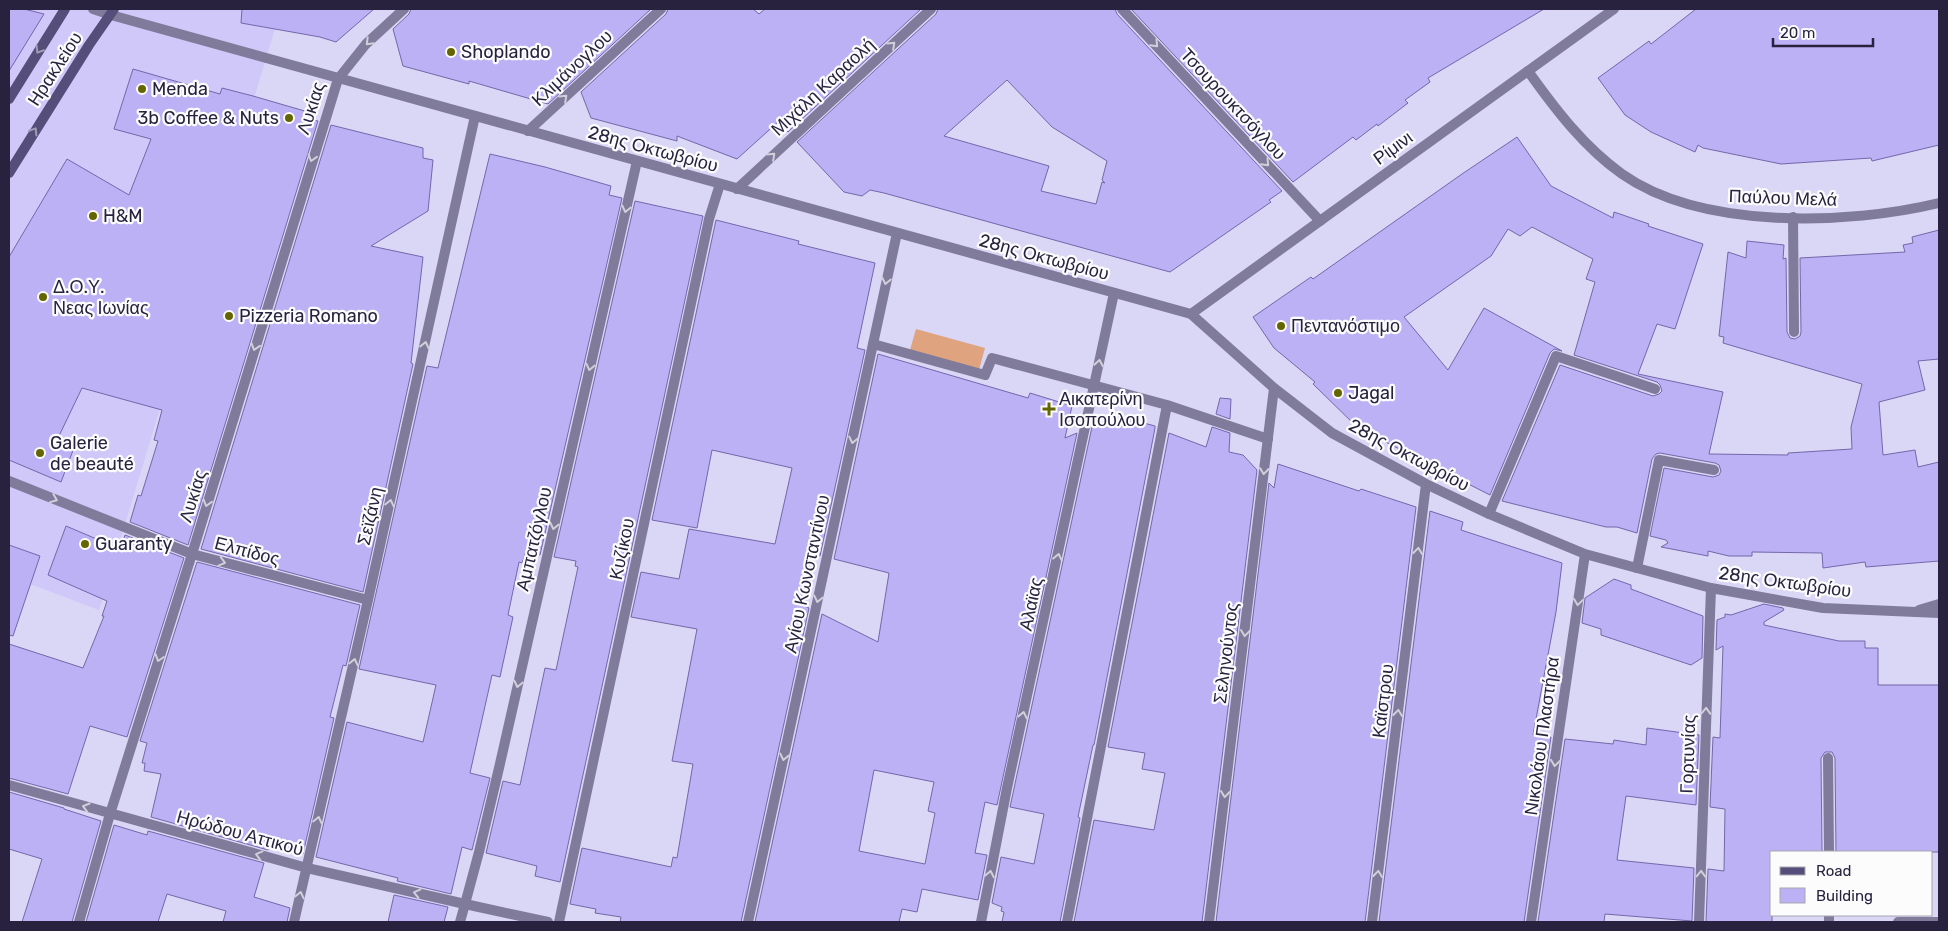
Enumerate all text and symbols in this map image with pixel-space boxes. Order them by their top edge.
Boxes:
scale bar [1773,15,1873,47]
text: 20 m [1780,24,1815,42]
street label: Κλιμάνογλου [527,25,617,111]
street label: Ηρακλείου [23,28,87,110]
street label: Μιχάλη Καραολή [767,33,879,141]
one-way arrow [366,36,375,45]
one-way arrow [1149,39,1158,48]
place label: Shoplando [461,41,550,63]
one-way arrow [886,42,895,51]
street label: Τσουρουκτσόγλου [1176,44,1290,164]
one-way arrow [36,45,46,54]
marker: Shoplando [445,46,457,58]
place label: Menda [152,78,208,100]
street label: Λυκίας [292,79,330,137]
marker: Menda [136,83,148,95]
one-way arrow [559,95,568,104]
place label: 3b Coffee & Nuts [138,107,279,129]
marker: 3b Coffee & Nuts [283,112,295,124]
street label: 28ης Οκτωβρίου [586,121,720,177]
street label: Ρίμινι [1369,126,1417,170]
one-way arrow [28,128,38,137]
one-way arrow [767,153,776,162]
one-way arrow [307,154,317,162]
one-way arrow [1260,157,1269,166]
street label: Παύλου Μελά [1728,185,1838,211]
one-way arrow [621,204,632,213]
place label: H&M [103,205,143,227]
marker: H&M [87,210,99,222]
street label: 28ης Οκτωβρίου [977,229,1111,285]
place label: Δ.Ο.Υ. Νεας Ιωνίας [53,276,149,319]
one-way arrow [882,276,892,285]
marker: Δ.Ο.Υ. Νεας Ιωνίας [37,291,49,303]
place label: Pizzeria Romano [239,305,378,327]
marker: Pizzeria Romano [223,310,235,322]
place label: Πεντανόστιμο [1291,315,1400,337]
marker: Πεντανόστιμο [1275,320,1287,332]
one-way arrow [419,340,430,349]
one-way arrow [250,343,260,351]
one-way arrow [1094,359,1104,368]
one-way arrow [585,363,596,372]
place label: Jagal [1348,382,1394,404]
marker: Jagal [1332,387,1344,399]
place label: Αικατερίνη Ισοπούλου [1059,388,1145,431]
marker: Αικατερίνη Ισοπούλου [1043,403,1055,415]
street label: 28ης Οκτωβρίου [1345,414,1473,496]
place label: Galerie de beauté [50,432,134,475]
one-way arrow [848,435,859,444]
marker: Galerie de beauté [34,447,46,459]
street label: Λυκίας [175,467,211,525]
one-way arrow [1259,468,1270,476]
street label: Σεϊζάνη [353,485,387,547]
street label: Αμπατζόγλου [511,485,557,593]
one-way arrow [49,493,58,503]
street label: Αγίου Κωνσταντίνου [779,493,835,655]
one-way arrow [203,498,213,507]
one-way arrow [384,499,395,508]
street label: Κυζίκου [605,516,639,582]
one-way arrow [549,521,560,530]
street label: Ελπίδος [212,532,282,570]
place label: Guaranty [95,533,172,555]
marker: Guaranty [79,538,91,550]
one-way arrow [1412,547,1423,555]
one-way arrow [1052,552,1063,561]
one-way arrow [218,556,227,567]
street label: 28ης Οκτωβρίου [1717,562,1853,602]
street label: Αλαϊας [1015,575,1047,633]
one-way arrow [813,594,824,603]
one-way arrow [1573,598,1584,606]
street label: Σεληνούντος [1209,601,1243,705]
one-way arrow [1240,628,1250,637]
one-way arrow [155,653,165,662]
street label: Νικολάου Πλαστήρα [1520,655,1564,817]
one-way arrow [348,657,359,666]
street label: Καϊστρου [1368,663,1398,739]
one-way arrow [513,680,524,689]
one-way arrow [1701,707,1712,715]
one-way arrow [1392,708,1403,716]
one-way arrow [1017,711,1028,720]
street label: Γορτυνίας [1676,714,1700,794]
one-way arrow [779,753,790,762]
one-way arrow [1550,758,1560,767]
one-way arrow [1220,790,1231,798]
one-way arrow [81,802,90,813]
street label: Ηρώδου Αττικού [174,805,306,861]
one-way arrow [312,816,323,825]
one-way arrow [256,850,264,860]
legend [1770,851,1933,916]
text: Road [1816,862,1852,880]
one-way arrow [1695,869,1706,877]
one-way arrow [984,870,995,879]
one-way arrow [1372,870,1383,878]
text: Building [1816,887,1873,905]
one-way arrow [413,888,422,899]
one-way arrow [294,890,305,899]

